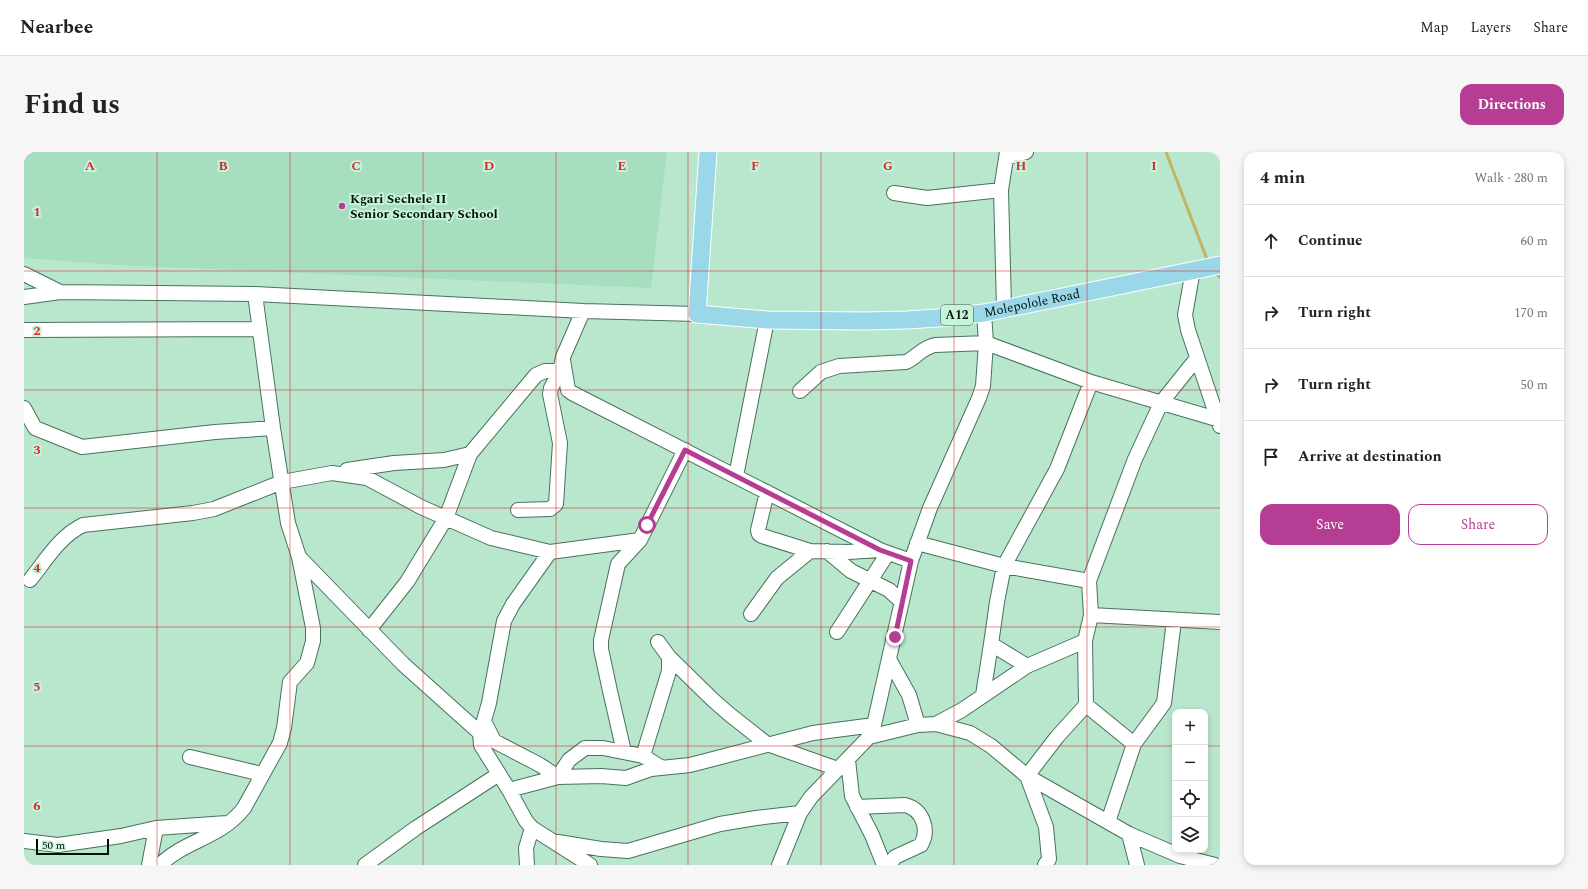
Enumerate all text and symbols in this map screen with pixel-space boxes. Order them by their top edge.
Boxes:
text: Nearbee [20,13,93,42]
text: Map [1420,17,1449,38]
text: Layers [1471,17,1511,38]
text: Share [1533,17,1568,38]
text: Find us [24,83,120,126]
button: Directions [1460,84,1564,125]
text: A [85,156,95,176]
text: B [218,156,228,176]
text: C [351,156,361,176]
text: D [484,156,494,176]
text: E [618,156,627,176]
text: F [751,156,759,176]
text: G [883,156,893,176]
text: H [1016,156,1027,176]
text: I [1151,156,1157,176]
text: 4 min [1260,165,1305,191]
text: Walk · 280 m [1474,168,1548,188]
place label: Kgari Sechele II Senior Secondary School [350,189,498,224]
marker: Kgari Sechele II Senior Secondary School [337,201,347,211]
text: 1 [33,202,41,222]
text: Continue [1298,229,1363,252]
icon: ahead [1260,230,1282,252]
text: 60 m [1521,231,1548,251]
street label: Molepolole Road [982,284,1082,323]
text: Turn right [1298,301,1371,324]
icon: right [1260,302,1282,324]
text: 170 m [1514,303,1548,323]
road number: A12 [941,305,973,325]
text: 2 [33,321,41,341]
text: Turn right [1298,373,1371,396]
icon: right [1260,374,1282,396]
text: 50 m [1521,375,1548,395]
text: 3 [33,440,41,460]
text: Arrive at destination [1298,445,1442,468]
icon: arrive [1260,446,1282,468]
button: Save [1260,504,1400,545]
button: Share [1408,504,1548,545]
route start [638,516,656,534]
text: 4 [33,558,41,578]
route end [886,628,904,646]
text: 5 [33,677,41,697]
map controls [1172,709,1208,853]
button: + [1172,709,1208,745]
button: − [1172,745,1208,781]
button: locate [1172,781,1208,817]
text: 6 [33,796,41,816]
button: layers [1172,817,1208,853]
scale bar [36,837,109,856]
text: 50 m [42,837,65,854]

